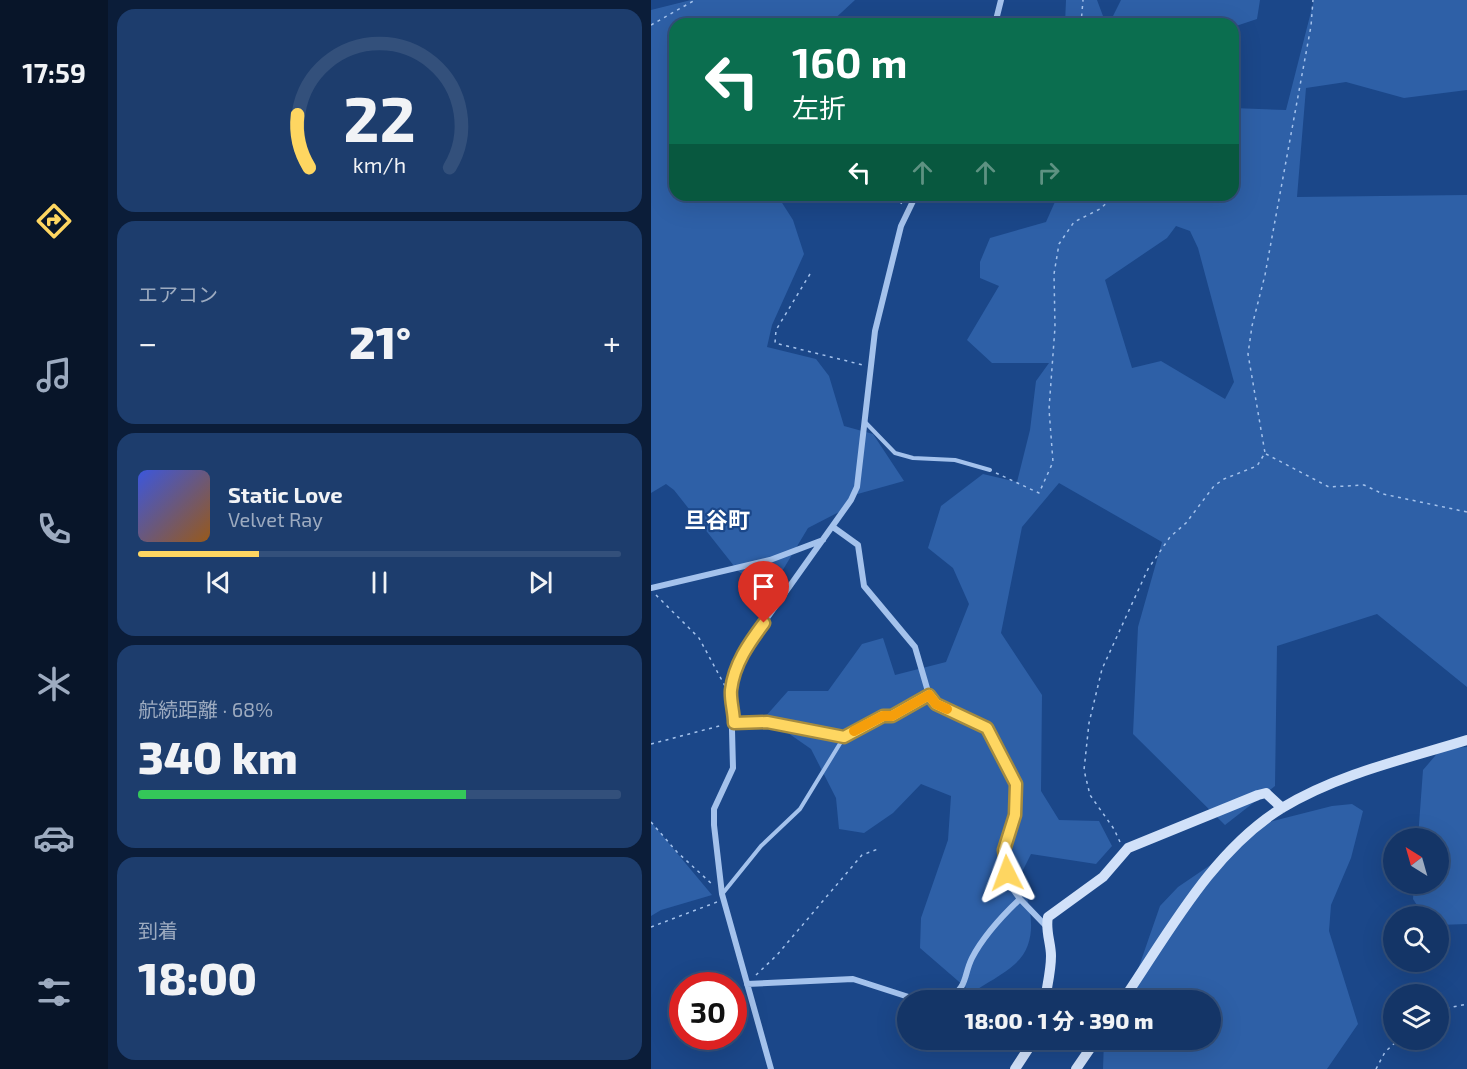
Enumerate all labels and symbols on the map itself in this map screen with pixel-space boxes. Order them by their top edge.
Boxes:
district label: 旦谷町 [684,506,750,532]
pin [738,561,789,623]
north arrow [1383,828,1449,894]
position arrow [975,841,1039,905]
speed limit sign: 30 [669,972,747,1050]

